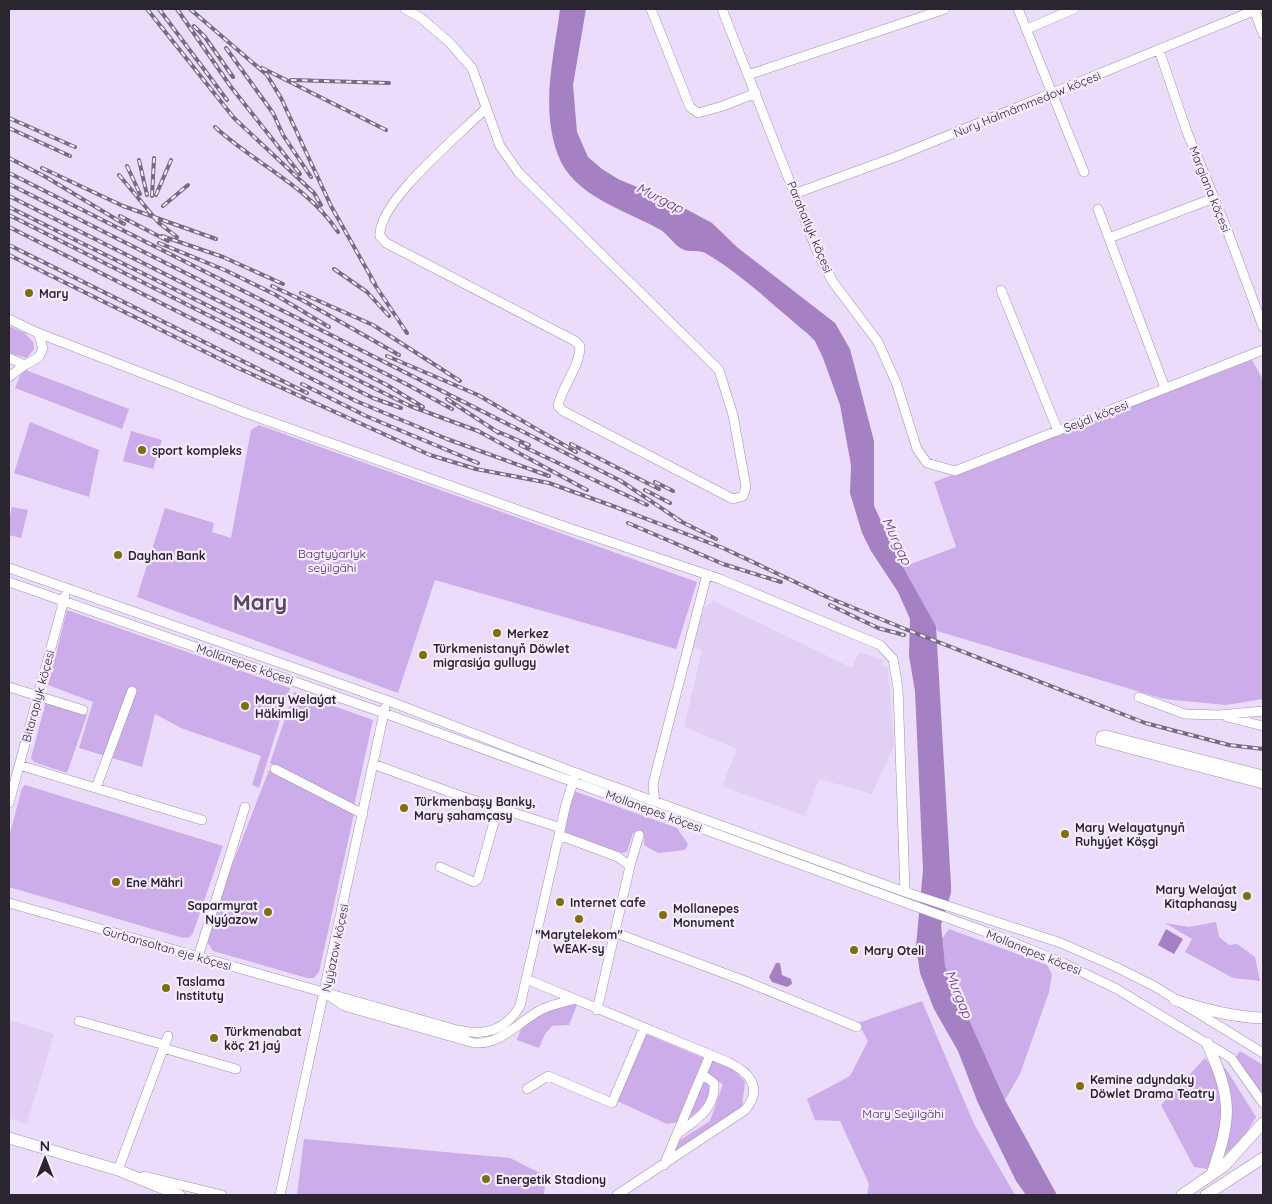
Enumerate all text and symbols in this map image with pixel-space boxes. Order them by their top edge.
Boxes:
street label: Nury Halmämmedow köçesi [951,68,1103,140]
street label: Margiana köçesi [1186,144,1234,234]
water label: Murgap [633,179,687,218]
street label: Parahatlyk köçesi [784,179,836,275]
place label: Mary [39,286,69,301]
marker: Mary [23,287,35,299]
street label: Seýdi köçesi [1061,397,1131,435]
place label: sport kompleks [152,443,242,458]
marker: sport kompleks [136,444,148,456]
water label: Murgap [878,514,916,568]
park label: Bagtyýarlyk seýilgähi [298,546,366,575]
place label: Dayhan Bank [128,548,206,563]
marker: Dayhan Bank [112,549,124,561]
district label: Mary [233,588,287,616]
place label: Merkez [507,626,549,641]
marker: Merkez [491,627,503,639]
street label: Mollanepes köçesi [195,640,295,688]
place label: Türkmenistanyň Döwlet migrasiýa gullugy [433,641,570,670]
street label: Bitaraplyk köçesi [19,648,57,744]
marker: Türkmenistanyň Döwlet migrasiýa gullugy [417,649,429,661]
place label: Mary Welaýat Häkimligi [255,692,337,721]
marker: Mary Welaýat Häkimligi [239,700,251,712]
street label: Mollanepes köçesi [604,787,704,835]
place label: Türkmenbaşy Banky, Mary şahamçasy [414,794,535,823]
marker: Türkmenbaşy Banky, Mary şahamçasy [398,802,410,814]
place label: Mary Welayatynyň Ruhyýet Köşgi [1075,820,1185,849]
marker: Mary Welayatynyň Ruhyýet Köşgi [1059,828,1071,840]
place label: Ene Mähri [126,875,183,890]
marker: Ene Mähri [110,876,122,888]
place label: Mary Welaýat Kitaphanasy [1156,882,1237,911]
marker: Mary Welaýat Kitaphanasy [1241,890,1253,902]
place label: Internet cafe [570,895,646,910]
marker: Internet cafe [554,896,566,908]
place label: Saparmyrat Nyýazow [187,898,258,927]
place label: Mollanepes Monument [673,901,739,930]
street label: Nyýazow köçesi [318,903,352,993]
marker: Saparmyrat Nyýazow [262,906,274,918]
marker: Mollanepes Monument [657,909,669,921]
marker: "Marytelekom" WEAK-sy [573,913,585,925]
street label: Gurbansoltan eje köçesi [101,922,233,974]
street label: Mollanepes köçesi [984,926,1084,978]
place label: "Marytelekom" WEAK-sy [535,927,623,956]
place label: Mary Oteli [864,943,924,958]
marker: Mary Oteli [848,944,860,956]
water label: Murgap [941,967,977,1021]
place label: Taslama Instituty [176,974,225,1003]
marker: Taslama Instituty [160,982,172,994]
place label: Türkmenabat köç 21 jaý [224,1024,302,1053]
marker: Türkmenabat köç 21 jaý [208,1032,220,1044]
place label: Kemine adyndaky Döwlet Drama Teatry [1090,1072,1215,1101]
marker: Kemine adyndaky Döwlet Drama Teatry [1074,1080,1086,1092]
park label: Mary Seýilgähi [862,1106,944,1121]
north arrow [20,1134,70,1184]
text: N [40,1137,50,1155]
place label: Energetik Stadiony [496,1172,606,1187]
marker: Energetik Stadiony [480,1173,492,1185]

